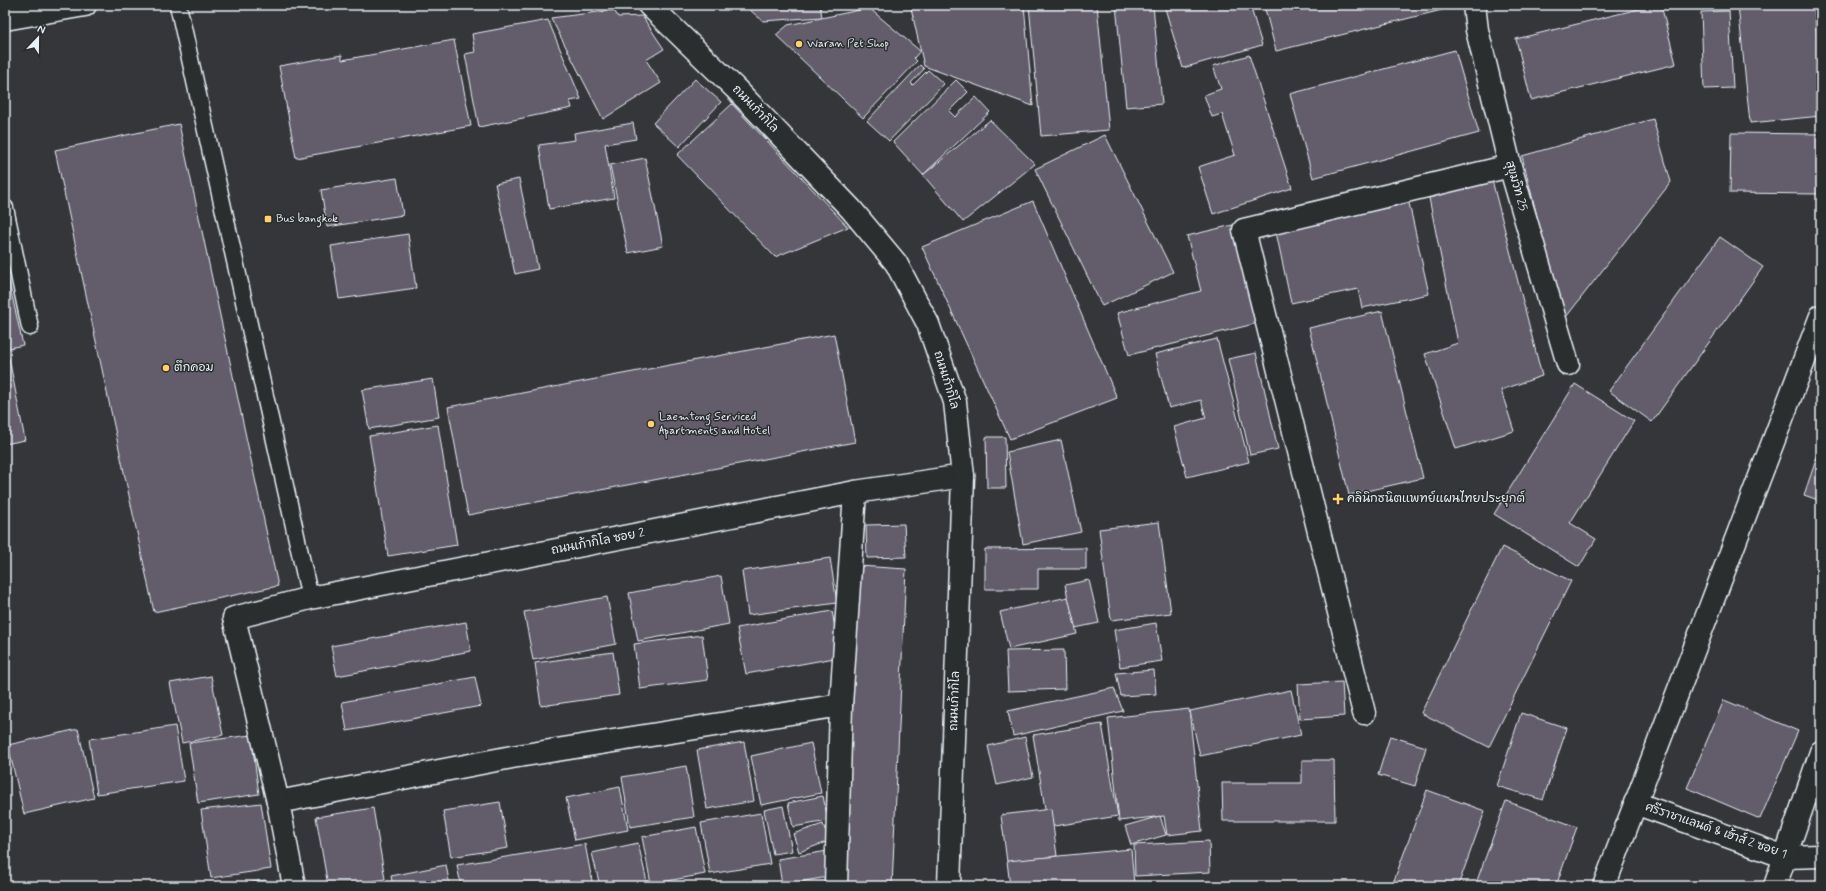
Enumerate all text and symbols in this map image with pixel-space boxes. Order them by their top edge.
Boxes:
north arrow [18,18,58,58]
text: N [35,22,47,38]
place label: Waran Pet Shop [807,36,889,52]
marker: Waran Pet Shop [794,39,804,49]
street label: ถนนเก้ากิโล [728,81,782,136]
street label: สุขุมวิท 25 [1501,159,1531,213]
place label: Bus bangkok [276,211,338,228]
marker: Bus bangkok [263,214,273,224]
street label: ถนนเก้ากิโล [930,349,963,411]
place label: ตึกคอม [174,360,214,376]
marker: ตึกคอม [161,363,171,373]
place label: Laemtong Serviced Apartments and Hotel [659,409,770,439]
marker: Laemtong Serviced Apartments and Hotel [646,419,656,429]
place label: คลินิกธนิตแพทย์แผนไทยประยุกต์ [1347,490,1525,507]
marker: คลินิกธนิตแพทย์แผนไทยประยุกต์ [1332,493,1344,505]
street label: ถนนเก้ากิโล ซอย 2 [550,524,646,559]
street label: ถนนเก้ากิโล [945,671,964,731]
street label: ศรีราชาแลนด์ & เฮ้าส์ 2 ซอย 1 [1643,798,1789,863]

